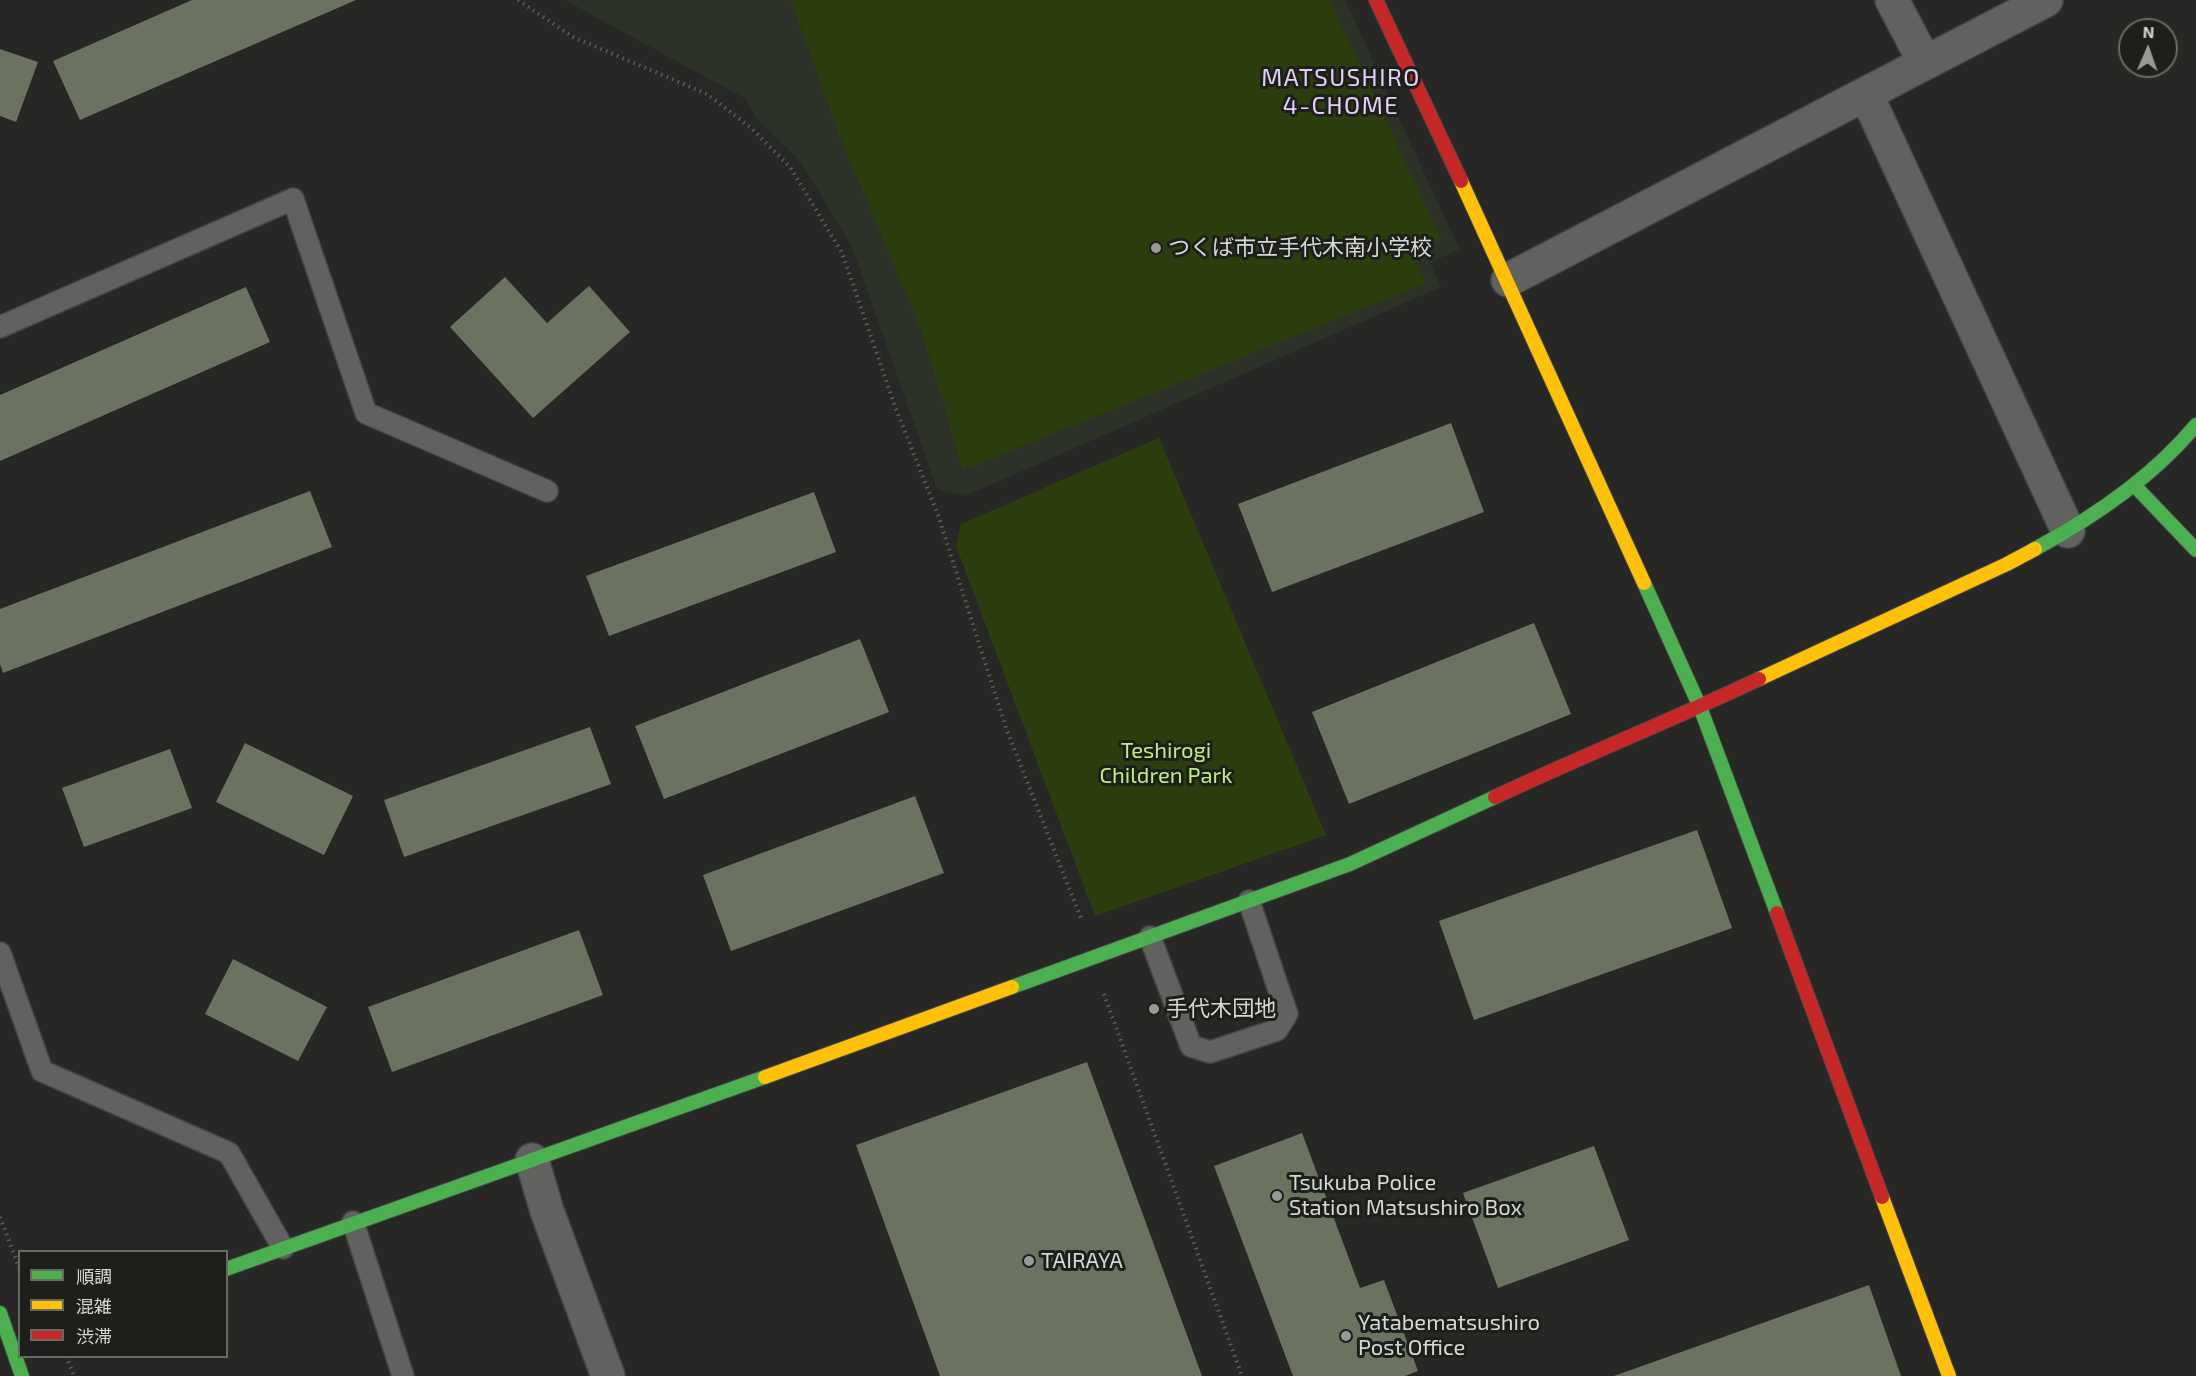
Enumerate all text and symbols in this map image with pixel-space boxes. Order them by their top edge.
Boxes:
north arrow [2118,18,2178,78]
text: N [2142,22,2155,41]
district label: MATSUSHIRO 4-CHOME [1261,64,1421,120]
place label: つくば市立手代木南小学校 [1168,235,1432,261]
marker: つくば市立手代木南小学校 [1149,241,1163,255]
park label: Teshirogi Children Park [1100,738,1232,790]
place label: 手代木団地 [1166,996,1276,1022]
marker: 手代木団地 [1147,1002,1161,1016]
place label: Tsukuba Police Station Matsushiro Box [1289,1170,1522,1222]
marker: Tsukuba Police Station Matsushiro Box [1270,1189,1284,1203]
place label: TAIRAYA [1041,1248,1123,1274]
legend [18,1250,228,1358]
marker: TAIRAYA [1022,1254,1036,1268]
text: 順調 [76,1265,112,1287]
text: 混雑 [76,1295,112,1317]
place label: Yatabematsushiro Post Office [1358,1310,1540,1362]
text: 渋滞 [76,1325,112,1347]
marker: Yatabematsushiro Post Office [1339,1329,1353,1343]

